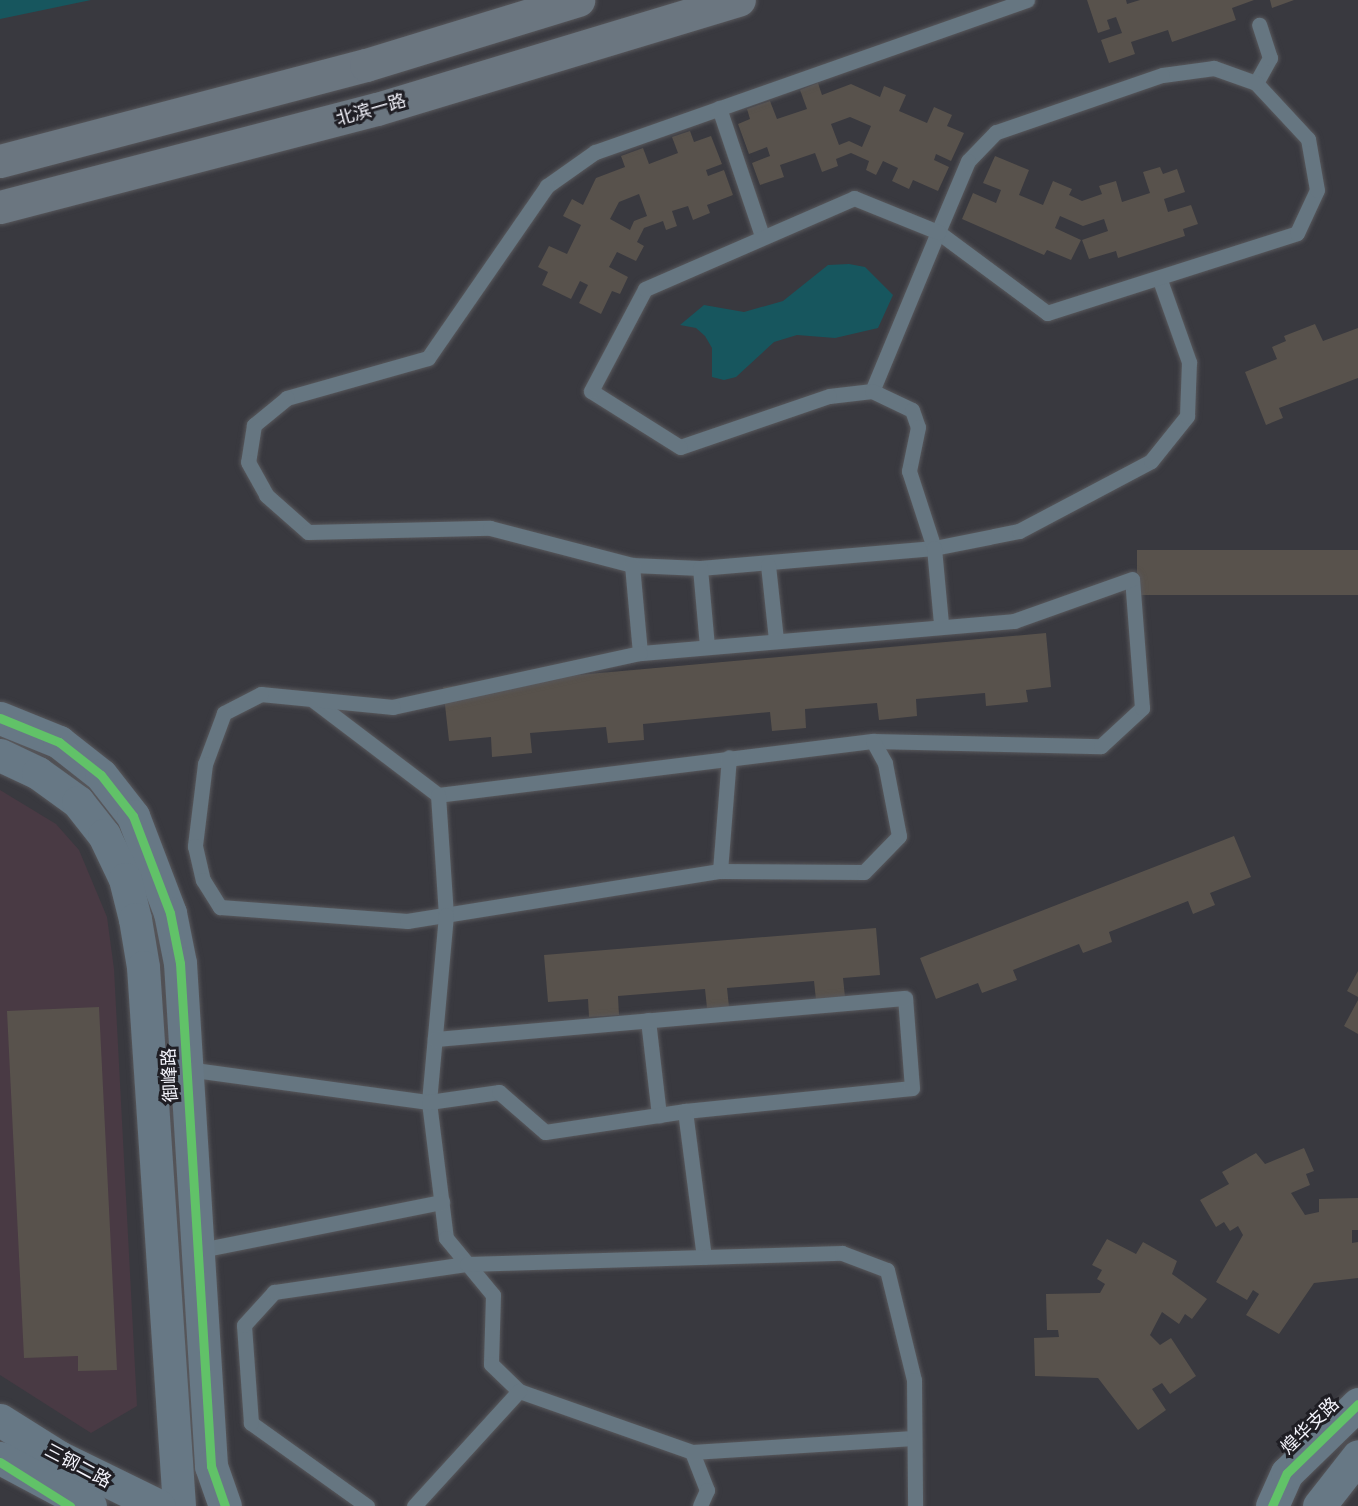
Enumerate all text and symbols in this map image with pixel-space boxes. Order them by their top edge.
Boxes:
street label: 北滨一路 [333,90,409,130]
street label: 御峰路 [158,1047,182,1103]
street label: 煌华支路 [1277,1393,1343,1459]
street label: 三钢二路 [41,1440,115,1492]

